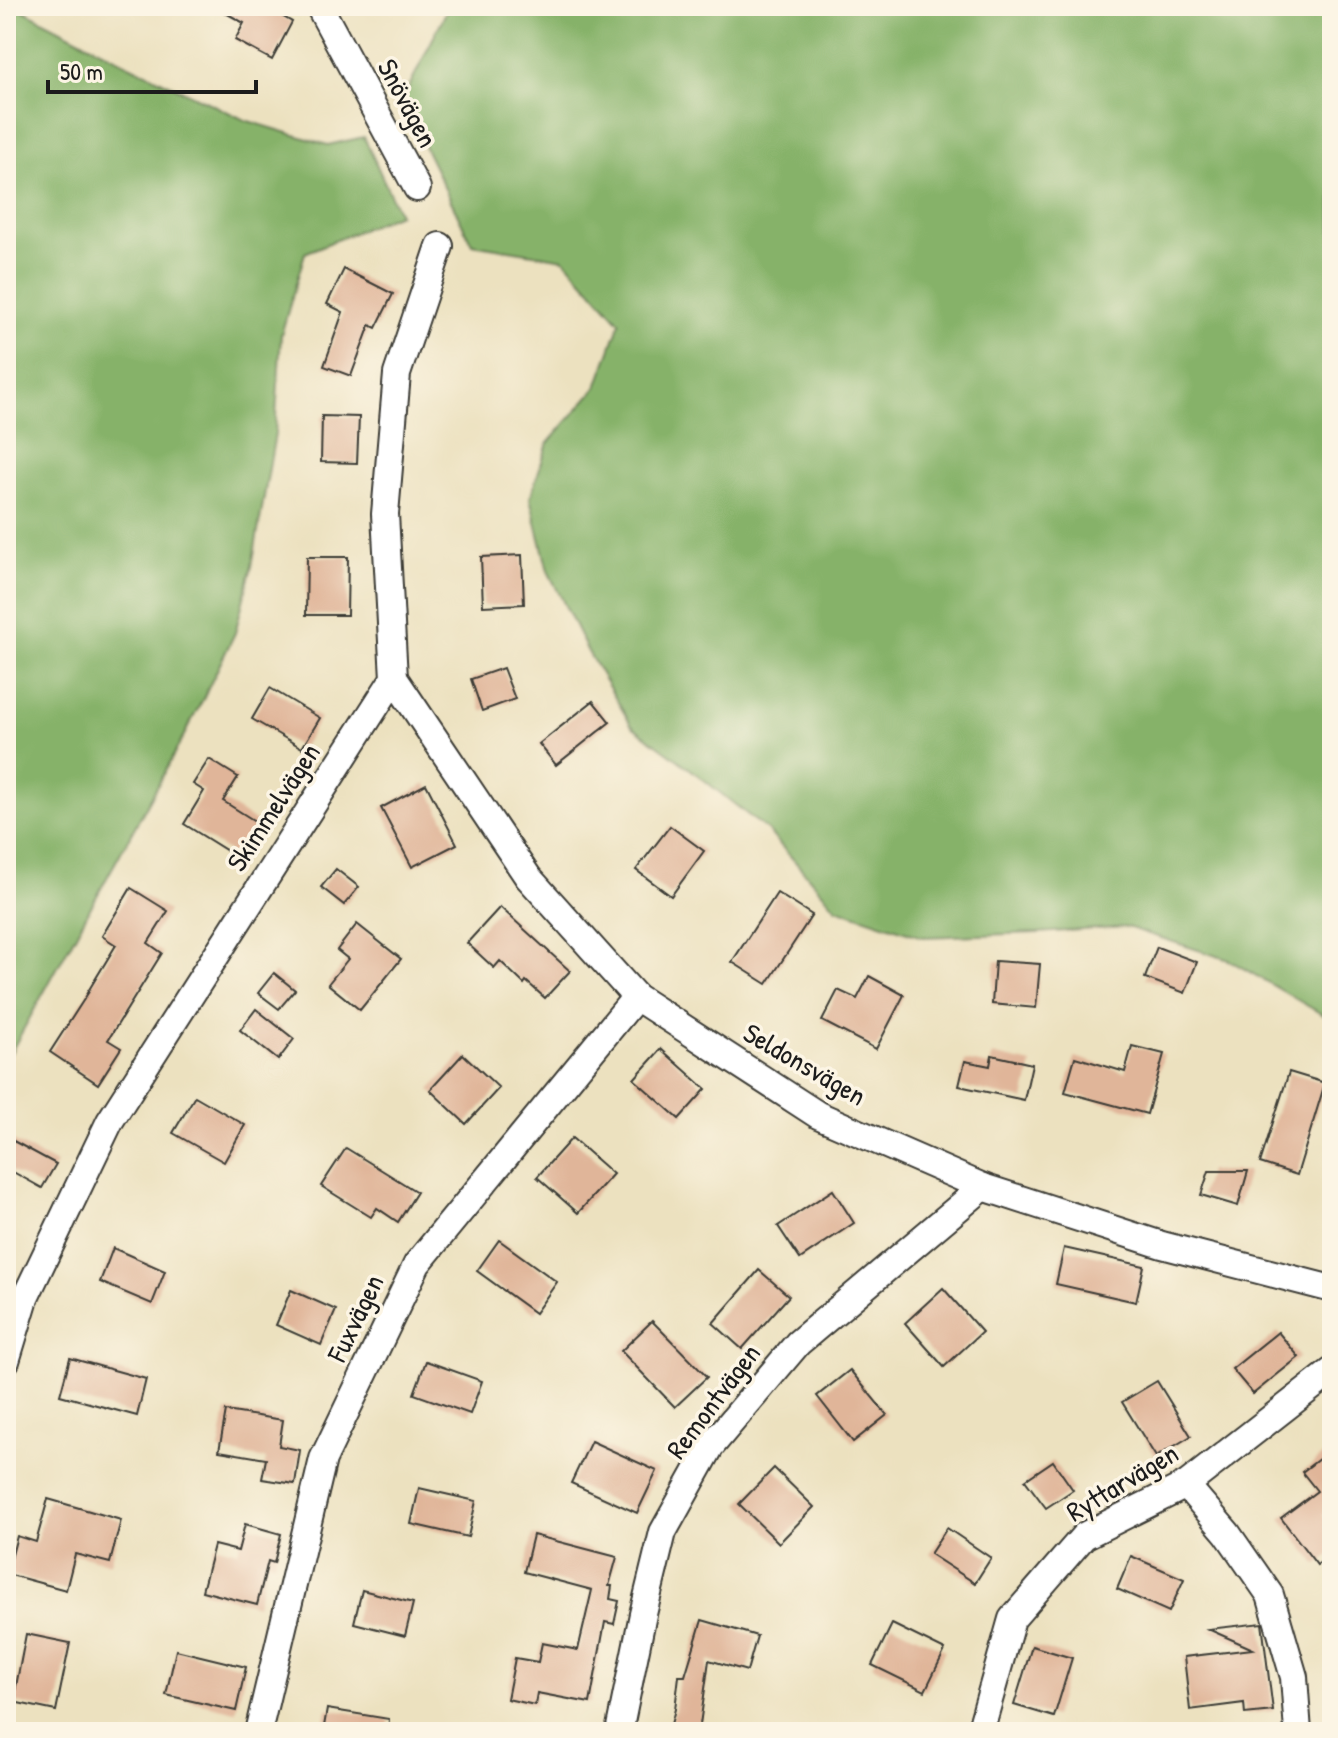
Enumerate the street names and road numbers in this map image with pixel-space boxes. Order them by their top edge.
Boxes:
street label: Snövägen [369,52,447,154]
street label: Skimmelvägen [217,735,329,879]
street label: Seldonsvägen [737,1014,873,1114]
street label: Fuxvägen [317,1268,392,1369]
street label: Remontvägen [657,1336,769,1466]
street label: Ryttarvägen [1059,1434,1185,1530]

